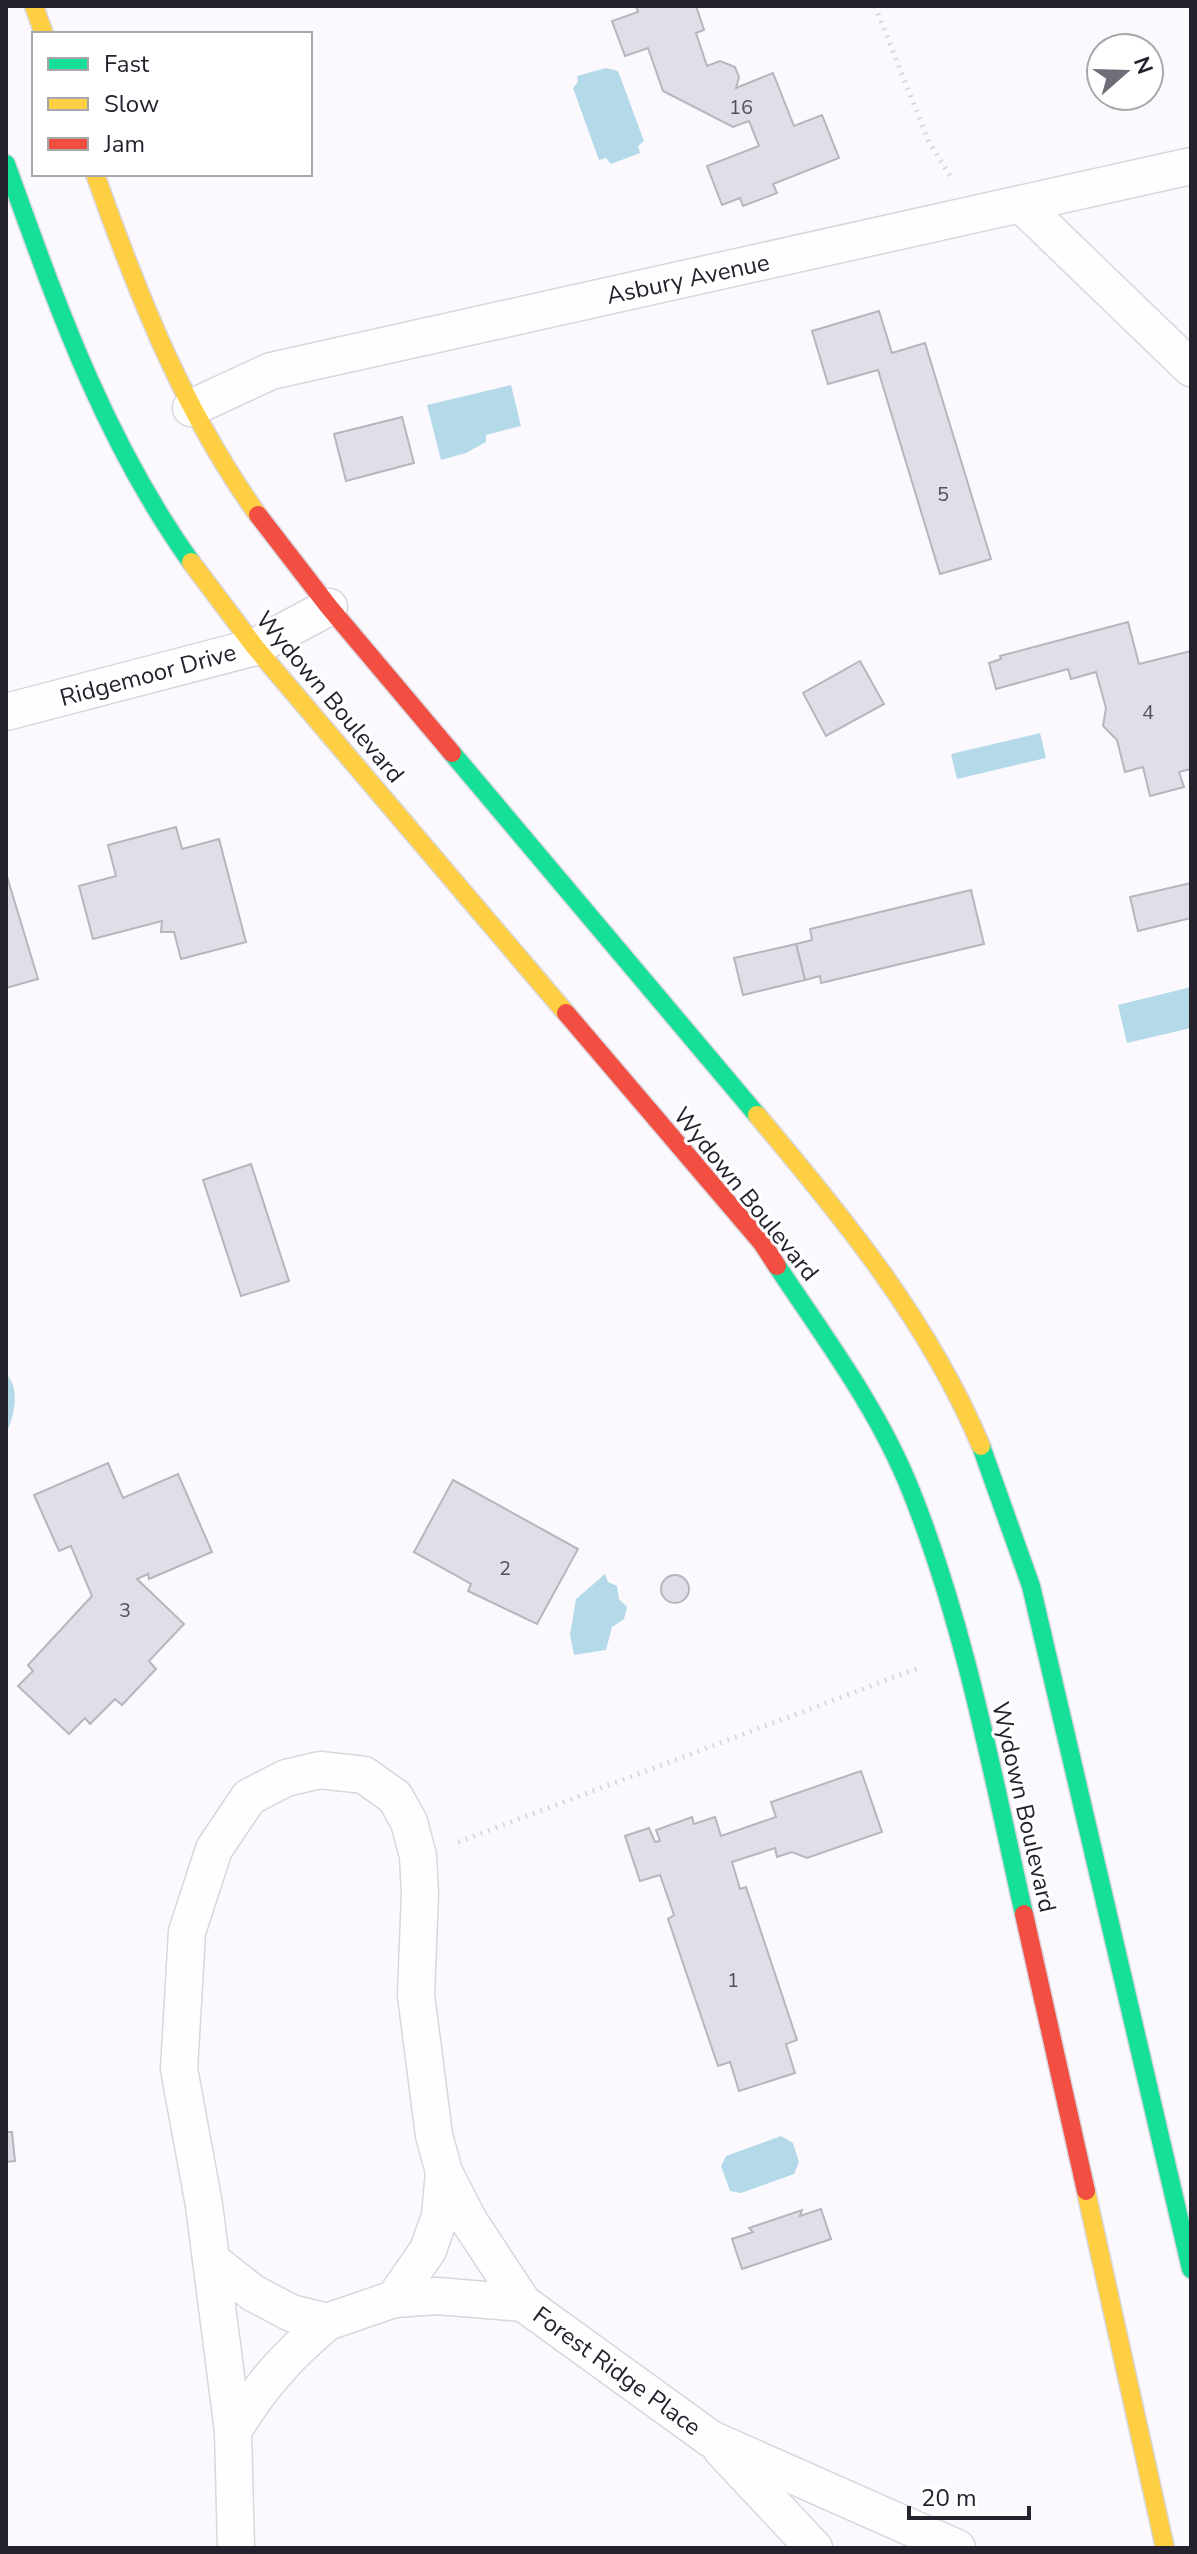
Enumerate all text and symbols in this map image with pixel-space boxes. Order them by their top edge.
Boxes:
legend [32,32,312,176]
north arrow [1085,32,1165,112]
text: Fast [104,48,150,80]
text: N [1126,53,1160,78]
text: Slow [104,88,159,120]
house number: 16 [729,94,753,121]
text: Jam [103,128,145,160]
street label: Asbury Avenue [604,246,772,312]
house number: 5 [937,481,949,508]
street label: Wydown Boulevard [249,604,411,790]
street label: Ridgemoor Drive [56,636,240,714]
house number: 4 [1142,699,1154,726]
street label: Wydown Boulevard [666,1100,826,1288]
house number: 2 [499,1555,511,1582]
house number: 3 [119,1597,131,1624]
street label: Wydown Boulevard [984,1699,1064,1915]
house number: 1 [727,1967,739,1994]
street label: Forest Ridge Place [526,2299,708,2443]
scale bar [909,2470,1029,2520]
text: 20 m [921,2482,977,2514]

